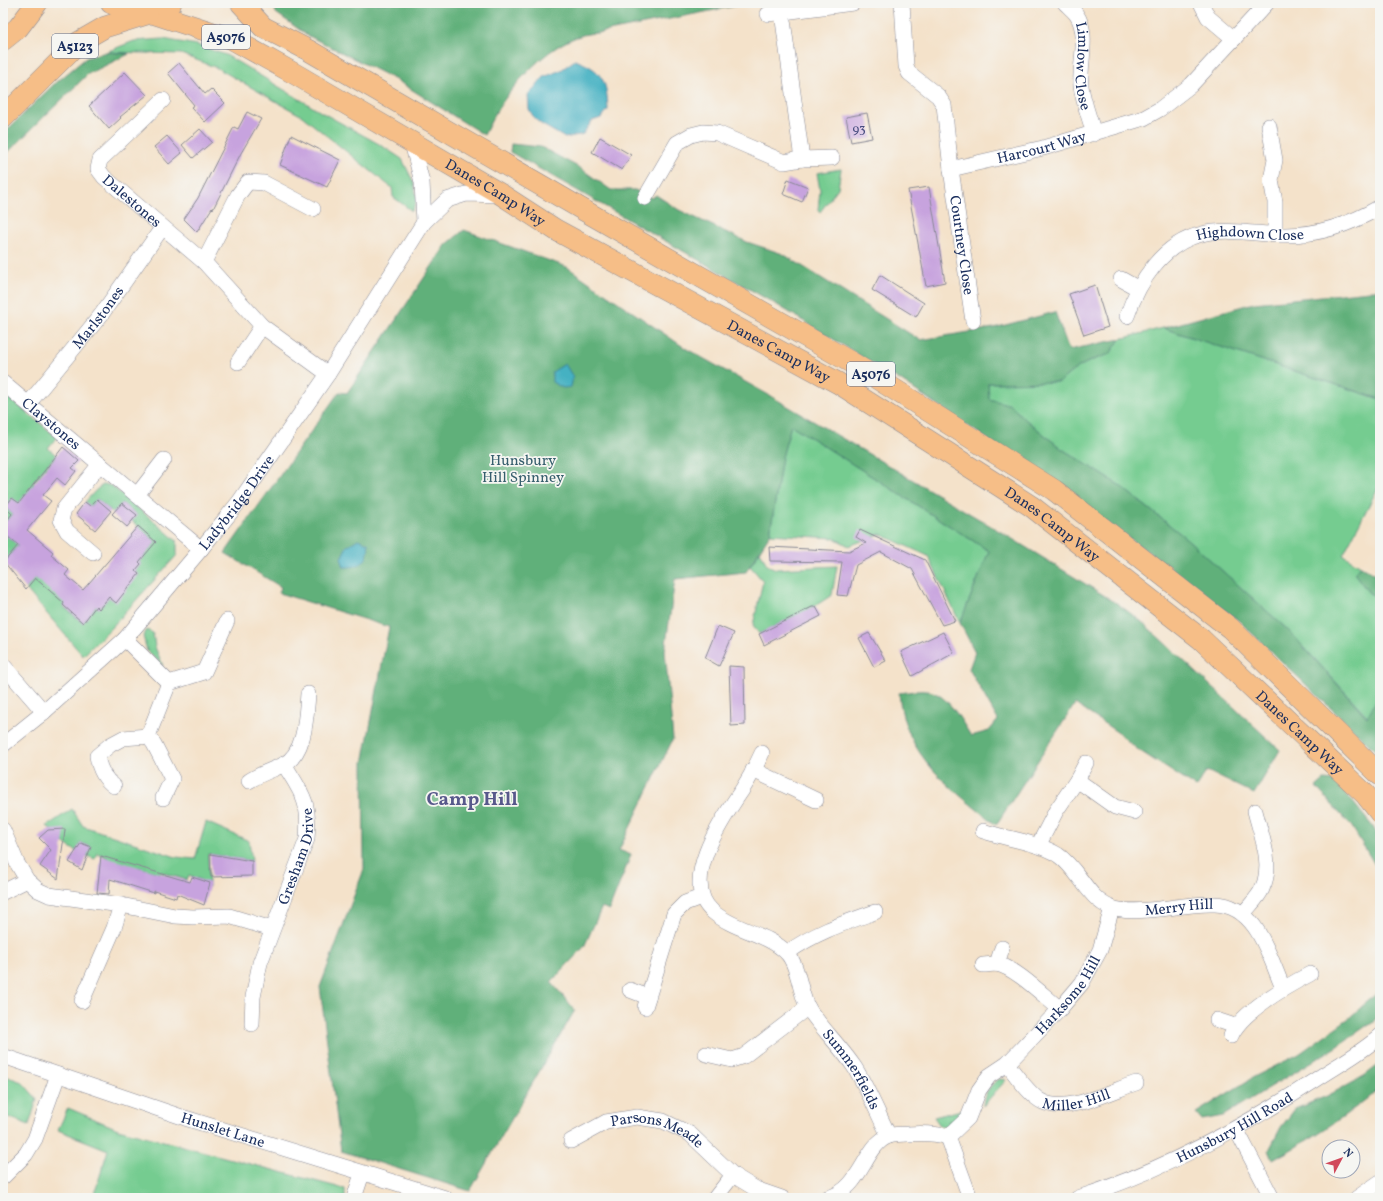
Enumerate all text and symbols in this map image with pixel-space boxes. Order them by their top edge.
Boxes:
street label: Limlow Close [1069,20,1095,113]
road number: A5076 [202,25,250,49]
road number: A5123 [52,34,98,58]
house number: 93 [852,121,866,139]
street label: Harcourt Way [995,127,1089,170]
street label: Danes Camp Way [440,155,549,233]
street label: Dalestones [97,171,165,233]
street label: Courtney Close [943,194,978,297]
street label: Highdown Close [1194,222,1305,247]
street label: Marlstones [68,282,130,354]
street label: Danes Camp Way [723,316,834,389]
road number: A5076 [847,362,895,386]
street label: Claystones [16,394,84,456]
street label: Ladybridge Drive [195,451,280,556]
park label: Hunsbury Hill Spinney [482,451,564,489]
street label: Danes Camp Way [1000,483,1104,568]
street label: Danes Camp Way [1250,687,1348,781]
district label: Camp Hill [426,787,518,813]
street label: Gresham Drive [274,807,320,908]
street label: Merry Hill [1144,895,1213,922]
street label: Harksome Hill [1031,952,1107,1040]
street label: Summerfields [817,1025,884,1114]
street label: Miller Hill [1040,1085,1114,1118]
street label: Hunsbury Hill Road [1173,1088,1298,1169]
street label: Hunslet Lane [178,1108,267,1154]
street label: Parsons Meade [609,1108,708,1154]
north arrow [1321,1139,1361,1179]
text: N [1339,1145,1356,1161]

